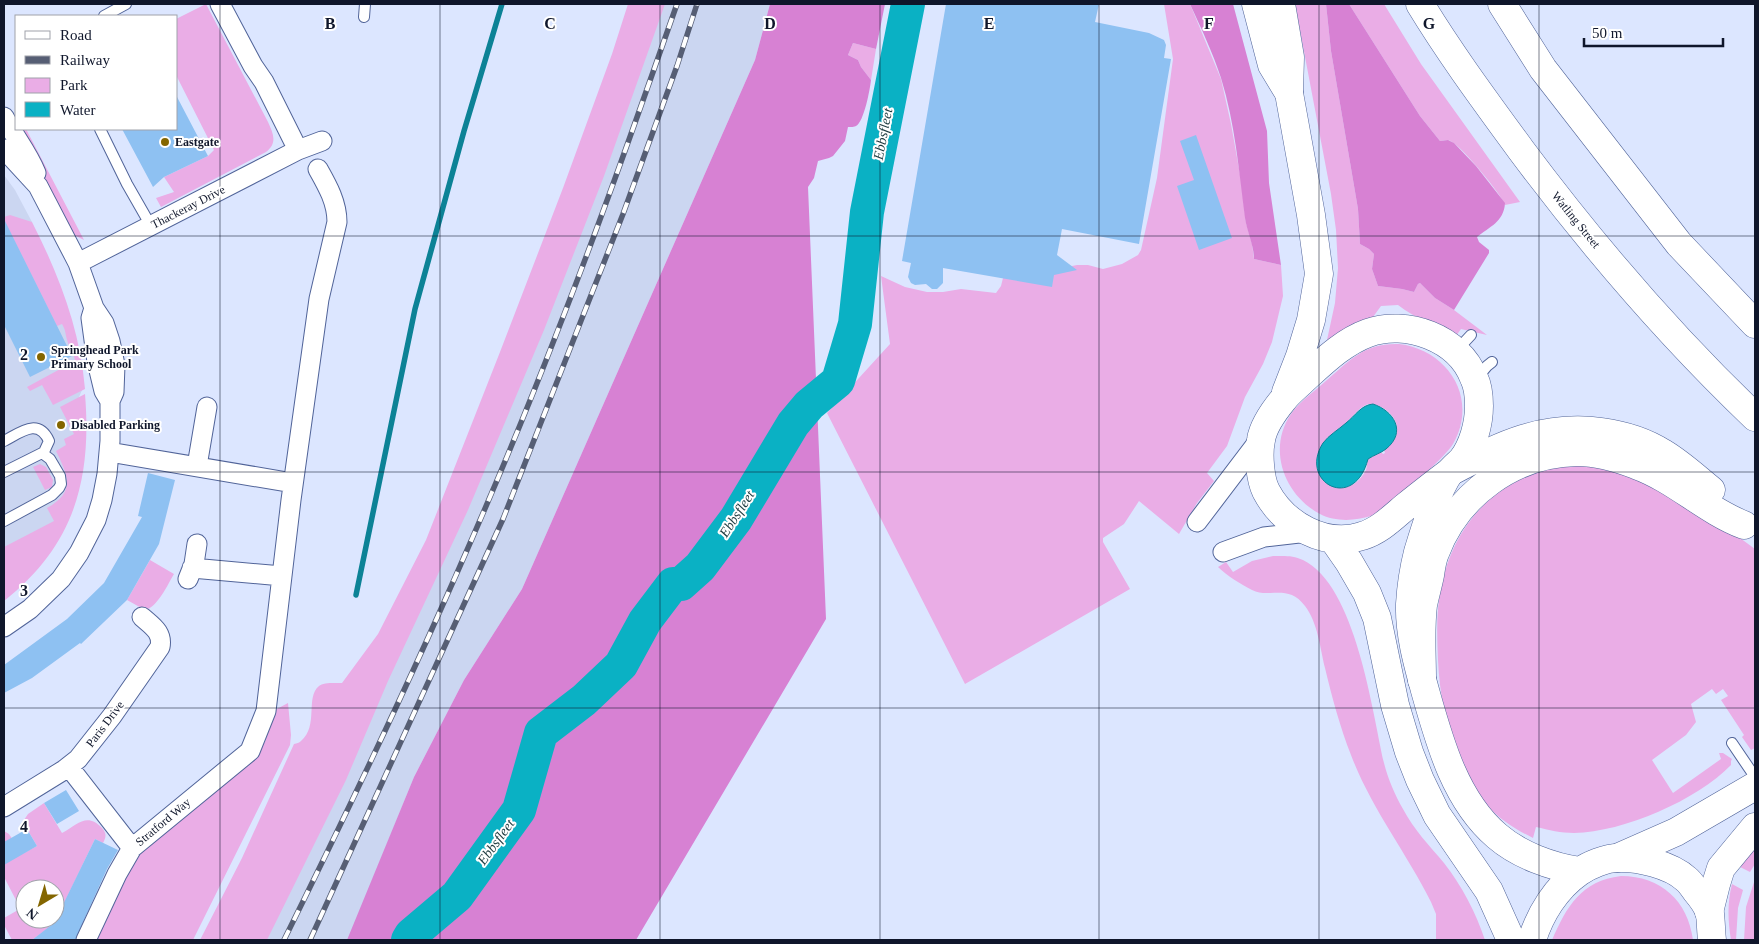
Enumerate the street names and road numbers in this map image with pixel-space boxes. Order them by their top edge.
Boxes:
street label: Thackeray Drive [149,182,227,232]
street label: Watling Street [1549,189,1603,252]
street label: Paris Drive [83,698,127,750]
street label: Stratford Way [133,795,193,849]

